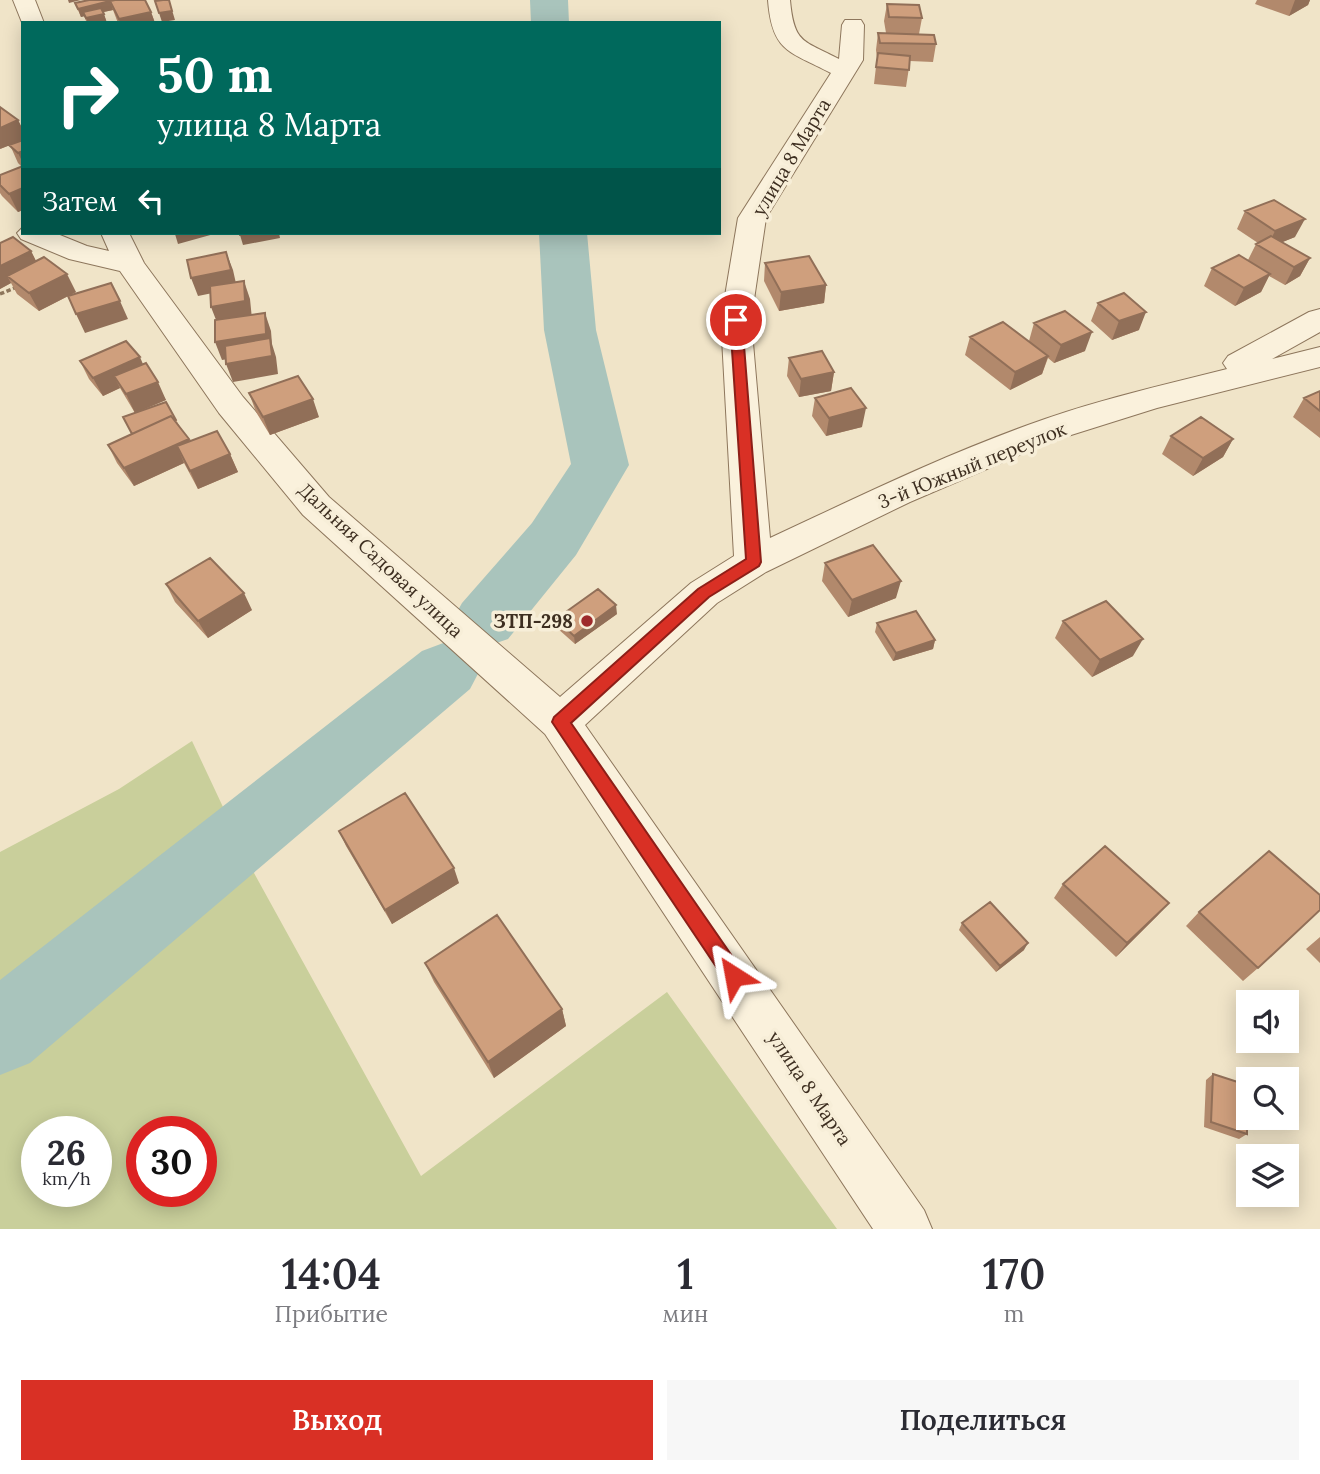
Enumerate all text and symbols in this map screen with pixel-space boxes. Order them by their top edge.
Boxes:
text: 50 m [157,43,273,105]
icon: right [42,49,133,140]
street label: улица 8 Марта [746,94,836,220]
text: улица 8 Марта [157,104,381,145]
icon: left [132,182,170,220]
text: Затем [42,185,118,218]
pin [706,290,766,350]
icon: arrive [717,301,755,339]
street label: 3-й Южный переулок [874,416,1070,514]
street label: Дальняя Садовая улица [294,477,468,643]
place label: ЗТП-298 [493,609,573,633]
marker: ЗТП-298 [579,613,595,629]
position arrow [697,939,771,1013]
map controls [1236,990,1299,1207]
button: sound [1236,990,1299,1053]
street label: улица 8 Марта [763,1026,857,1150]
button: search [1236,1067,1299,1130]
speed limit sign: 30 [126,1116,217,1207]
text: 26 [47,1130,86,1175]
button: layers [1236,1144,1299,1207]
text: km/h [42,1167,91,1190]
text: 14:04 [282,1247,381,1301]
text: 1 [677,1247,694,1301]
text: 170 [983,1247,1045,1301]
text: Прибытие [275,1299,388,1328]
text: мин [663,1299,708,1328]
text: m [1004,1299,1024,1328]
button: Выход [21,1380,653,1460]
button: Поделиться [667,1380,1299,1460]

